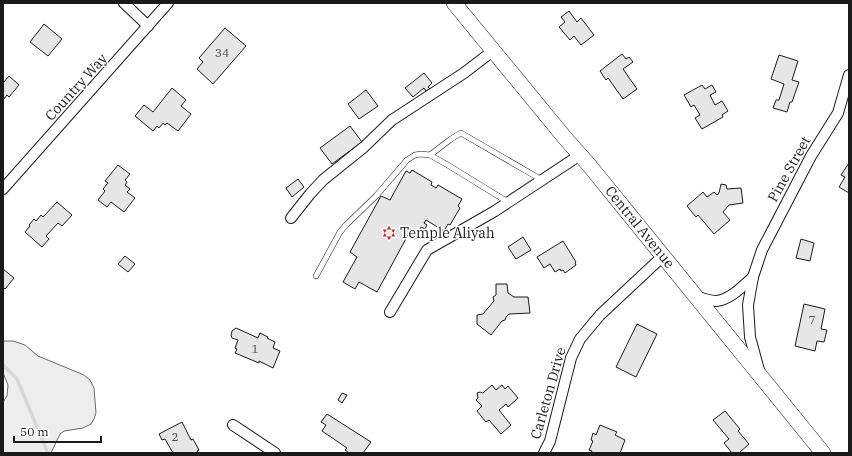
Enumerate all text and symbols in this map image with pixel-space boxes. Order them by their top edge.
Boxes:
house number: 34 [215,45,229,60]
street label: Country Way [41,49,111,124]
street label: Pine Street [764,133,814,205]
street label: Central Avenue [601,182,679,272]
place label: Temple Aliyah [400,224,495,242]
synagogue icon: Temple Aliyah [381,225,397,241]
house number: 7 [808,312,816,327]
house number: 1 [251,341,259,356]
street label: Carleton Drive [526,345,570,441]
scale bar [14,418,101,444]
text: 50 m [20,424,49,439]
house number: 2 [171,429,179,444]

